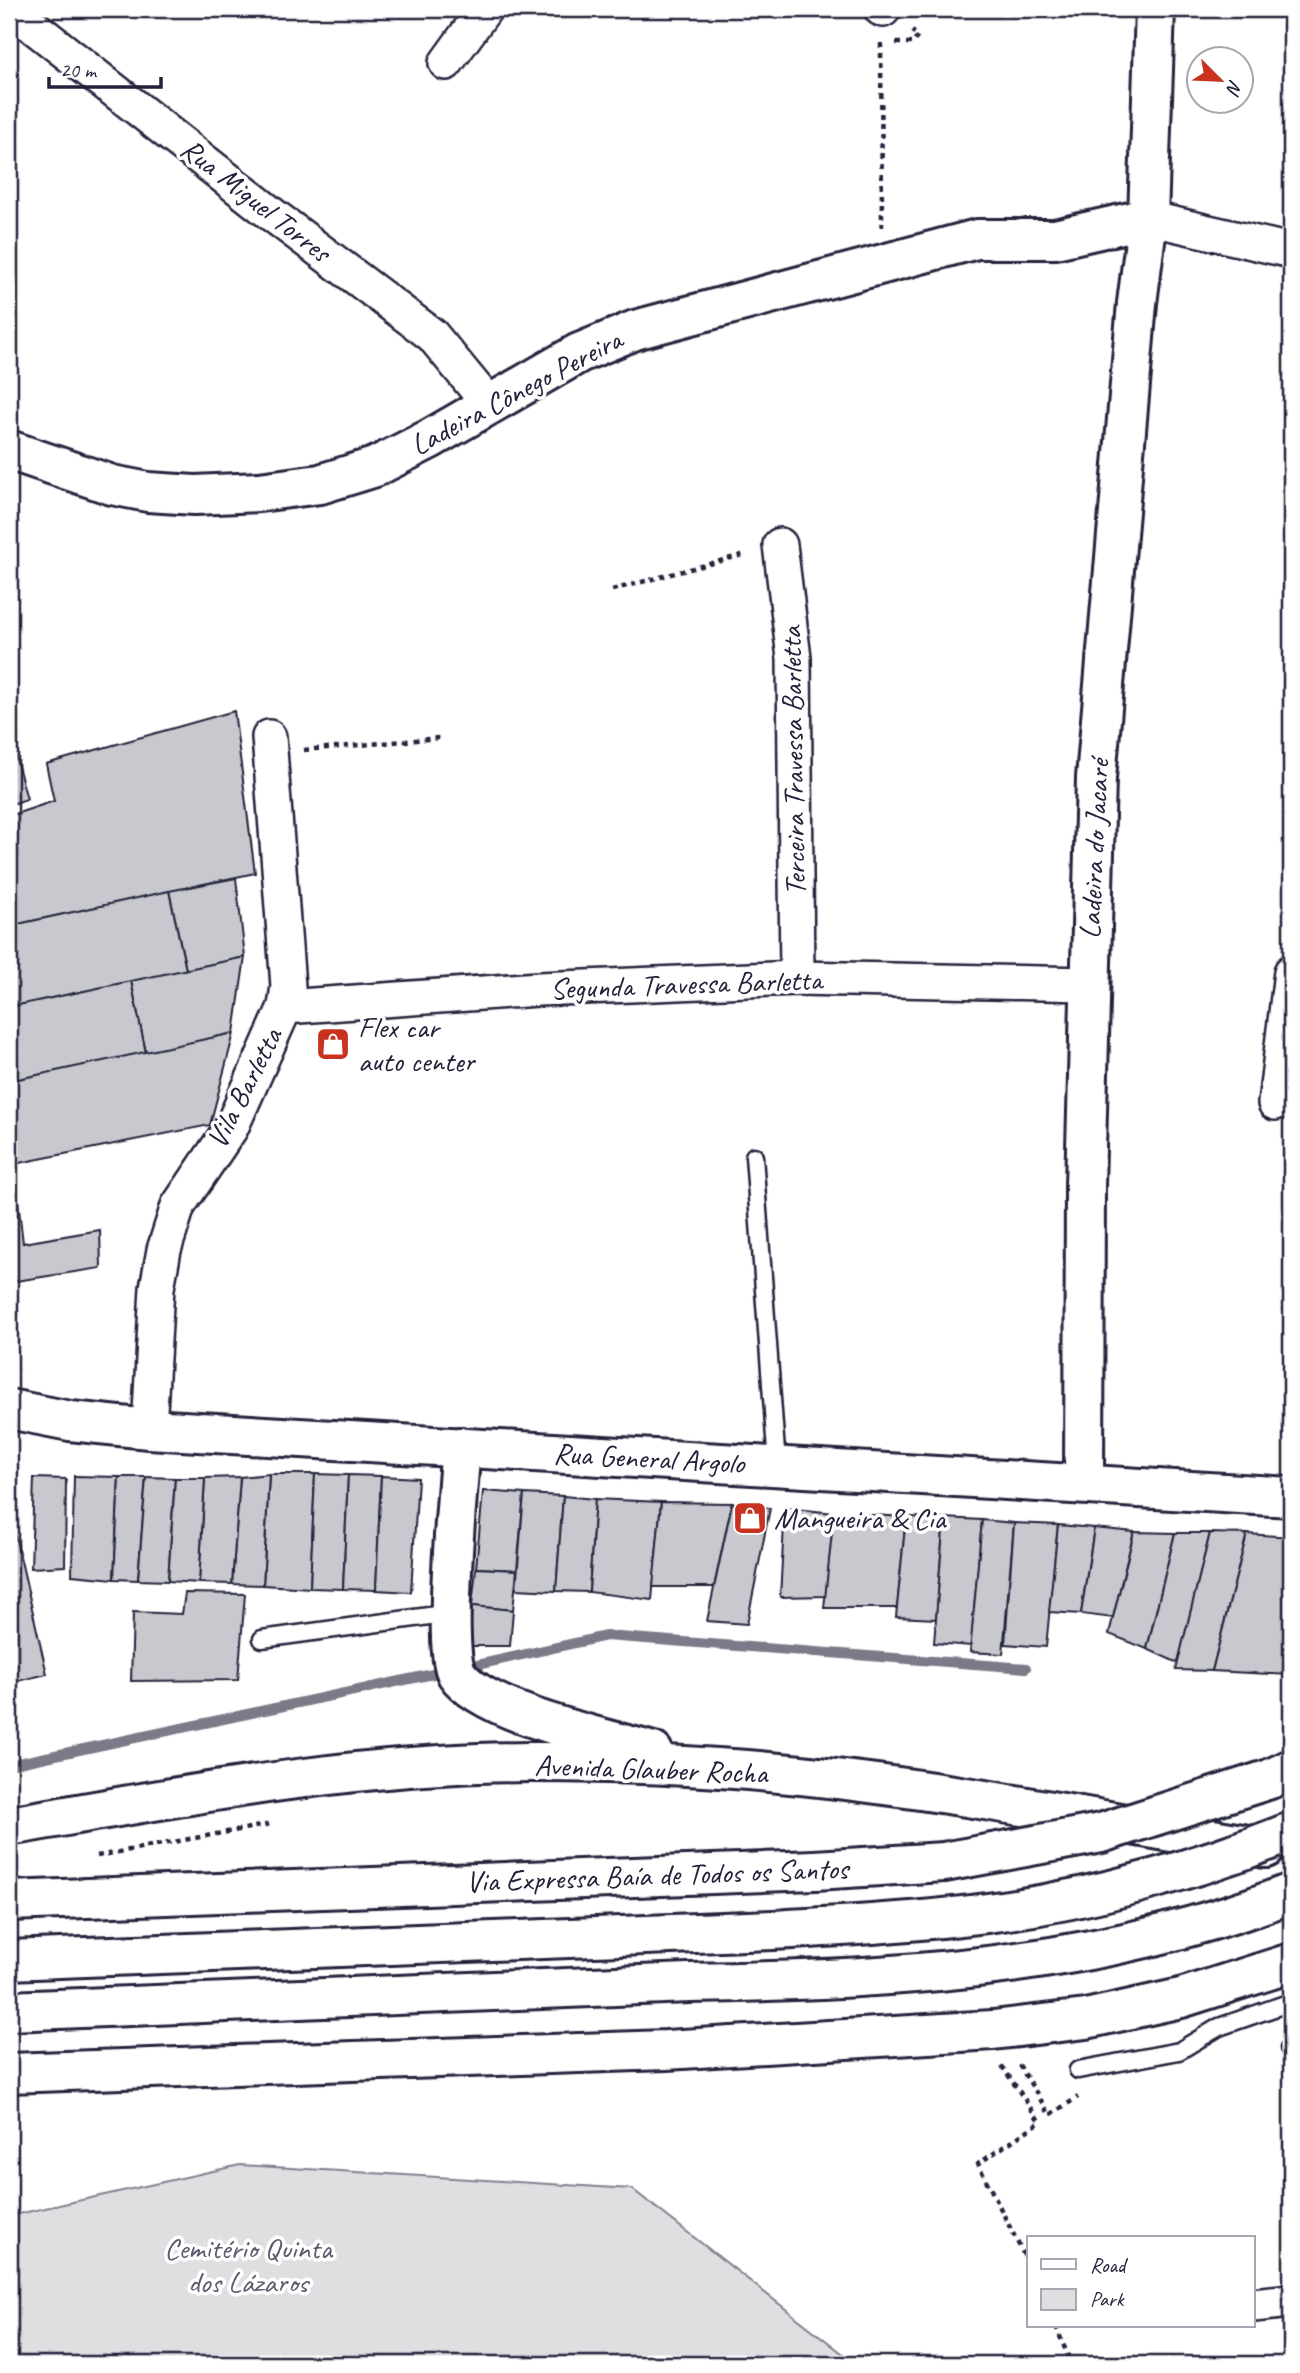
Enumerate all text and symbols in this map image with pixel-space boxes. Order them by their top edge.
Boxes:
scale bar [49,46,161,90]
north arrow [1184,46,1254,116]
text: 20 m [60,57,98,83]
text: N [1220,76,1248,100]
street label: Rua Miguel Torres [173,130,341,272]
street label: Ladeira Cônego Pereira [404,319,630,464]
street label: Terceira Travessa Barletta [772,624,814,896]
street label: Ladeira do Jacaré [1070,754,1118,940]
street label: Segunda Travessa Barletta [550,960,825,1008]
place label: Flex car auto center [358,1008,476,1080]
street label: Vila Barletta [198,1020,291,1154]
shop icon: Flex car auto center [314,1025,352,1063]
street label: Rua General Argolo [553,1434,747,1482]
shop icon: Mangueira & Cia [731,1499,769,1537]
place label: Mangueira & Cia [774,1499,947,1537]
street label: Avenida Glauber Rocha [534,1746,770,1792]
street label: Via Expressa Baía de Todos os Santos [465,1849,851,1901]
park label: Cemitério Quinta dos Lázaros [164,2229,334,2301]
legend [1027,2236,1254,2328]
text: Road [1090,2252,1129,2278]
text: Park [1090,2286,1125,2312]

